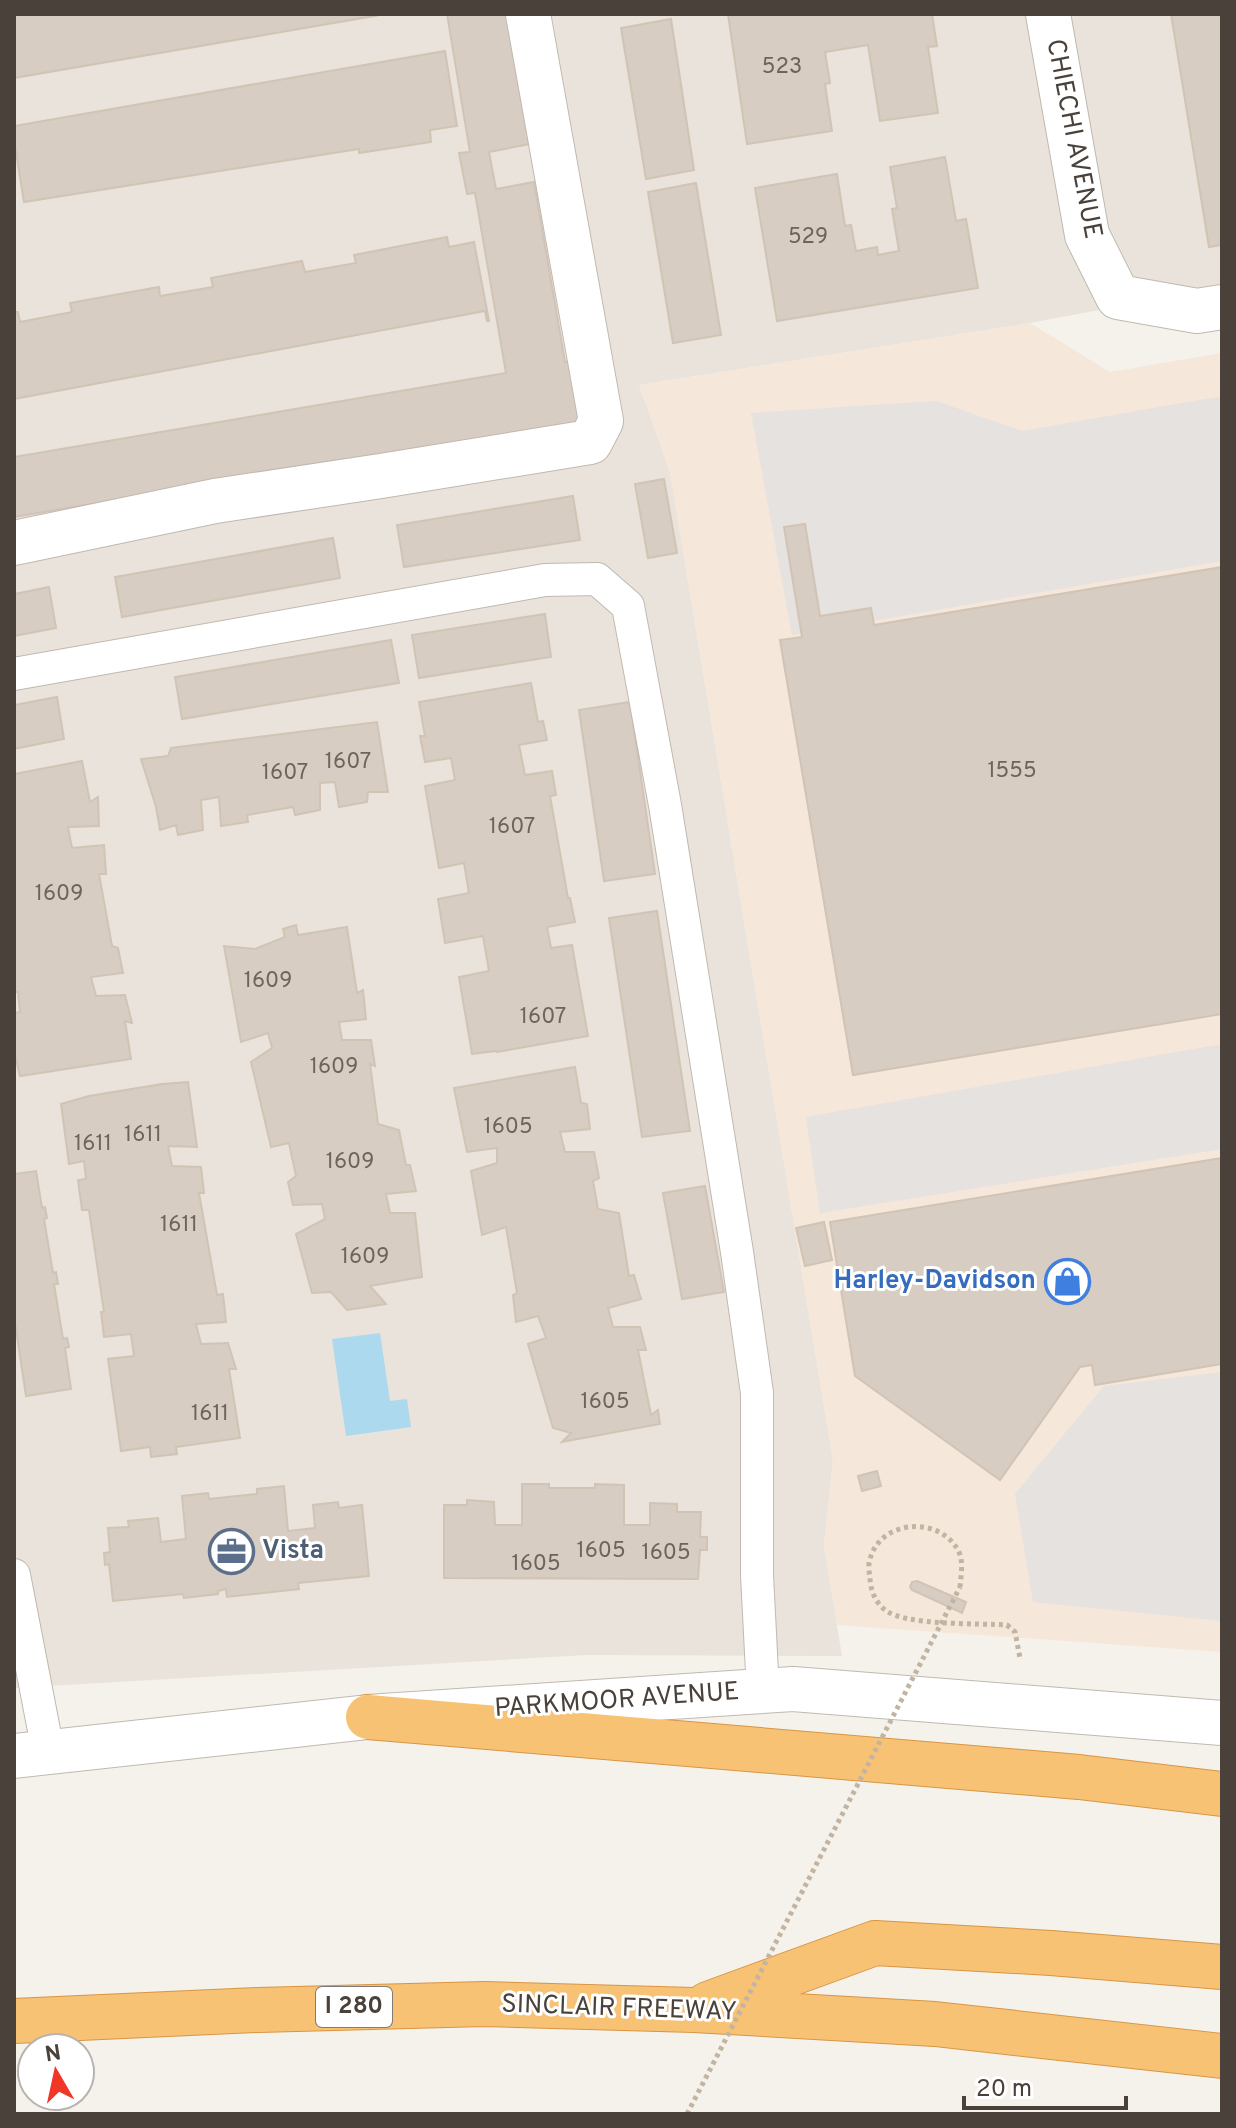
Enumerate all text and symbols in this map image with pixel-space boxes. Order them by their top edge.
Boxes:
street label: CHIECHI AVENUE [1037,36,1109,242]
house number: 523 [762,54,802,81]
house number: 529 [788,224,828,251]
house number: 1607 [325,749,371,776]
house number: 1555 [987,758,1037,785]
house number: 1607 [262,760,308,787]
house number: 1607 [489,814,535,841]
house number: 1609 [35,881,83,908]
house number: 1609 [244,968,292,995]
house number: 1607 [520,1004,566,1031]
house number: 1609 [310,1054,358,1081]
house number: 1605 [483,1114,533,1141]
house number: 1611 [124,1122,162,1149]
house number: 1611 [74,1131,112,1158]
house number: 1609 [326,1149,374,1176]
house number: 1611 [160,1212,198,1239]
house number: 1609 [341,1244,389,1271]
shop icon: Harley-Davidson [1043,1257,1091,1305]
place label: Harley-Davidson [833,1265,1036,1298]
house number: 1605 [580,1389,630,1416]
house number: 1611 [191,1401,229,1428]
office icon: Vista [207,1527,255,1575]
place label: Vista [262,1535,324,1568]
house number: 1605 [576,1538,626,1565]
house number: 1605 [641,1540,691,1567]
house number: 1605 [511,1551,561,1578]
street label: PARKMOOR AVENUE [493,1676,741,1726]
road number: I 280 [316,1987,392,2027]
street label: SINCLAIR FREEWAY [501,1988,737,2030]
north arrow [16,2032,96,2112]
text: N [43,2040,63,2069]
scale bar [964,2060,1126,2110]
text: 20 m [976,2075,1032,2105]

